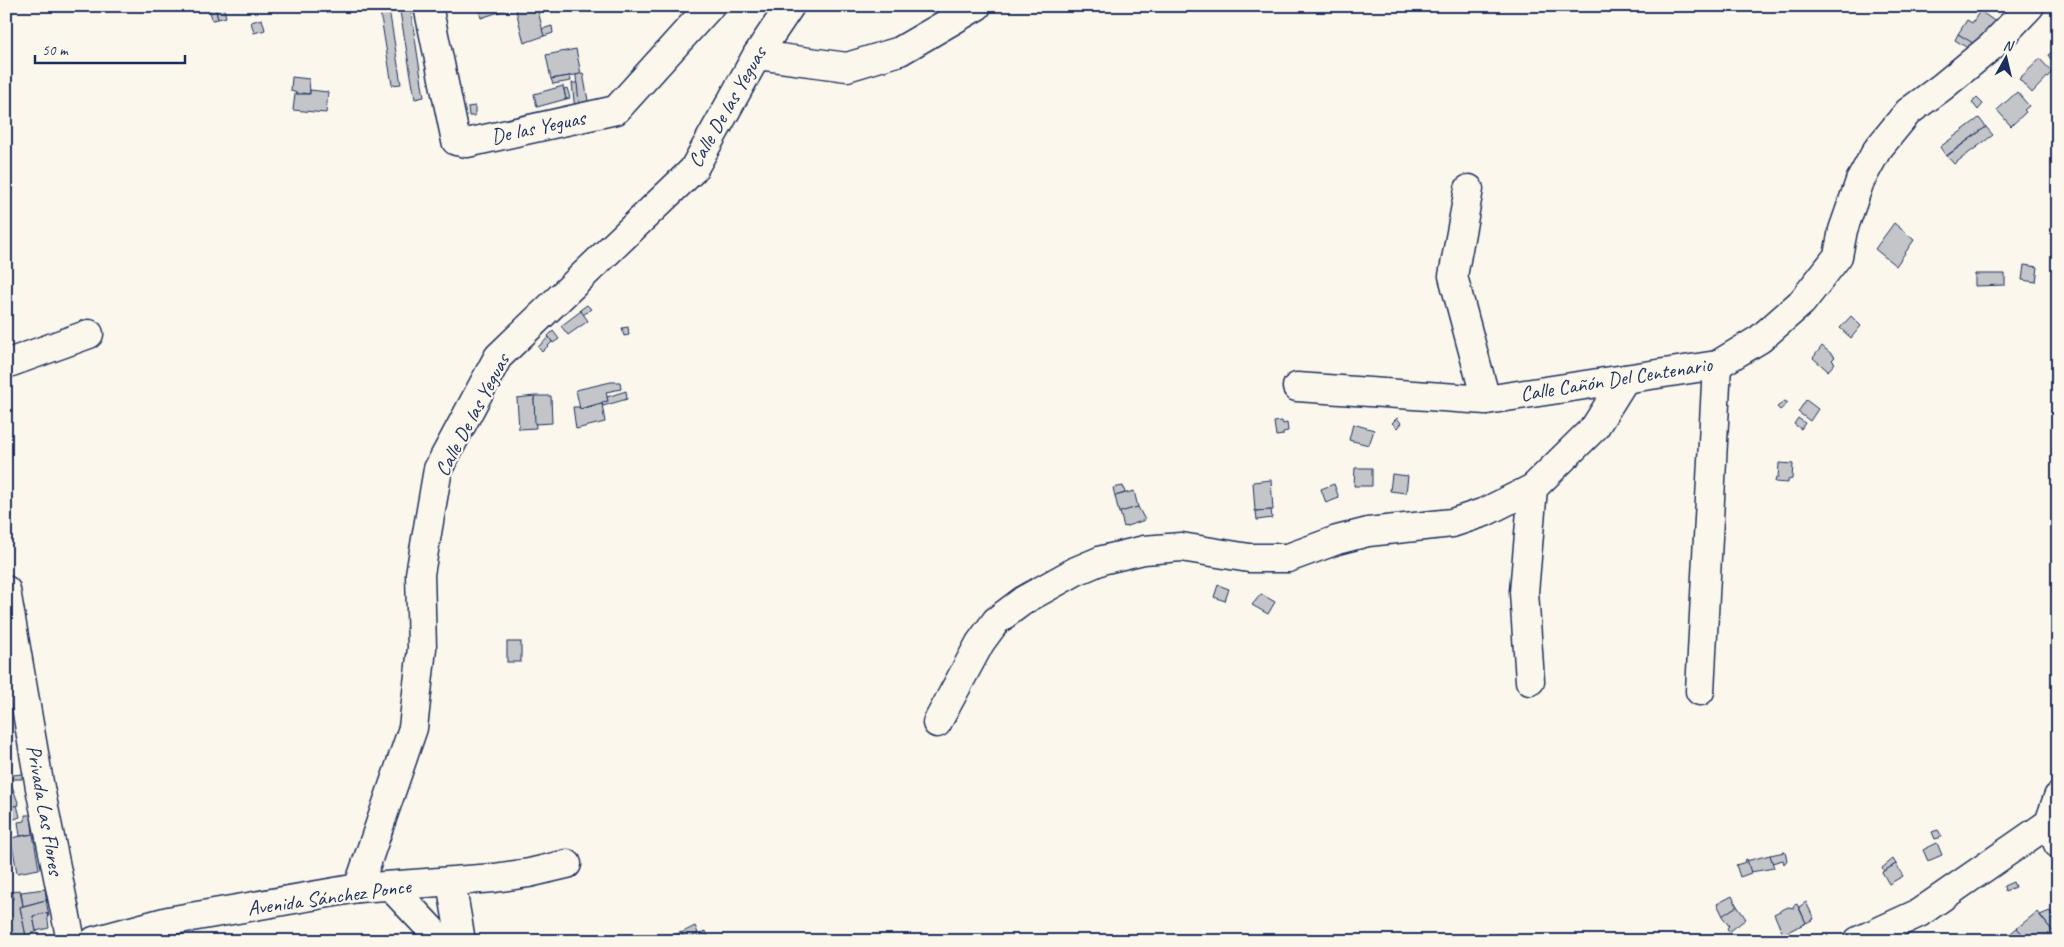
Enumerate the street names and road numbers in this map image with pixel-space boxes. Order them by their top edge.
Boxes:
street label: Calle De las Yeguas [682,41,773,172]
street label: De las Yeguas [489,104,589,150]
street label: Calle De las Yeguas [429,348,516,481]
street label: Calle Cañón Del Centenario [1518,351,1715,407]
street label: Privada Las Flores [21,743,70,879]
street label: Avenida Sánchez Ponce [246,873,413,921]

